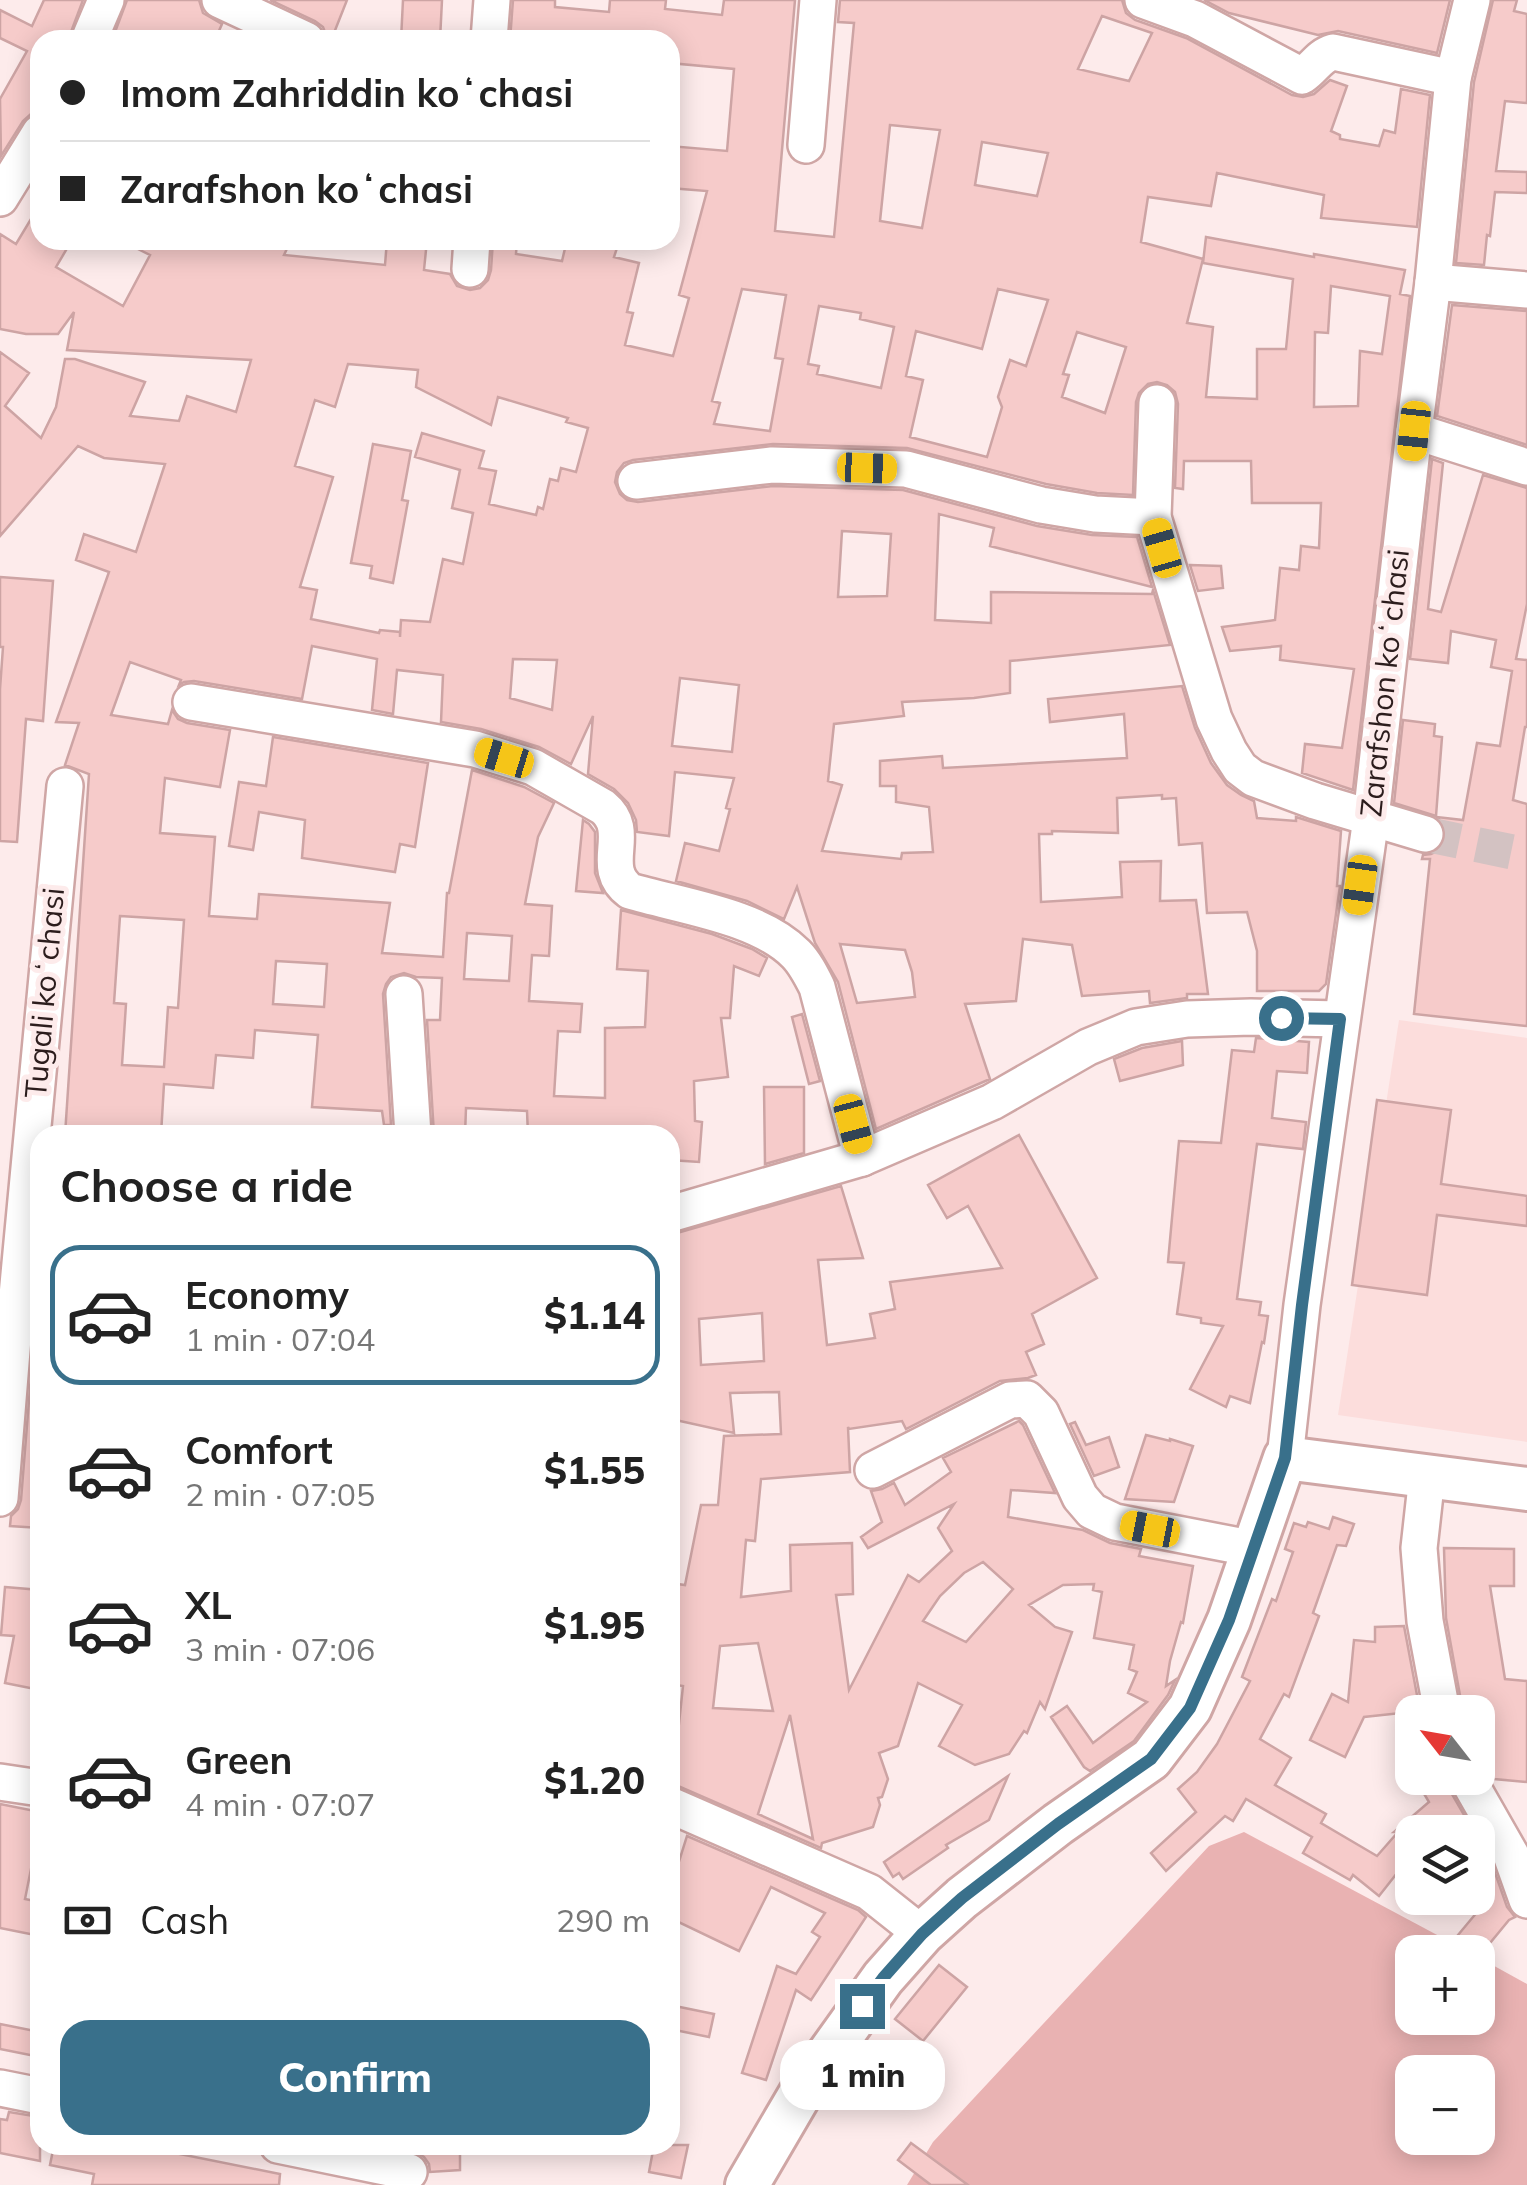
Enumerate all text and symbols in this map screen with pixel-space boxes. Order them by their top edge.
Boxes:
text: Imom Zahriddin koʻchasi [120,69,573,117]
text: Zarafshon koʻchasi [120,165,473,213]
car [1396,400,1432,462]
car [836,452,898,484]
car [1139,515,1185,581]
street label: Zarafshon koʻchasi [1351,547,1417,819]
car [471,735,537,781]
car [1341,853,1379,917]
street label: Tugali koʻchasi [16,886,72,1100]
route start [1259,996,1304,1041]
car [831,1091,875,1157]
text: Choose a ride [60,1157,353,1213]
icon: car [65,1270,155,1360]
text: Economy [185,1271,349,1319]
text: $1.14 [544,1291,645,1339]
text: 1 min · 07:04 [185,1319,375,1359]
icon: car [65,1425,155,1515]
text: Comfort [185,1426,333,1474]
text: $1.55 [544,1446,645,1494]
text: 2 min · 07:05 [185,1474,375,1514]
car [1118,1509,1182,1549]
icon: car [65,1580,155,1670]
text: XL [185,1581,232,1629]
text: $1.95 [544,1601,645,1649]
text: 3 min · 07:06 [185,1629,375,1669]
north arrow [1395,1695,1495,1795]
map controls [1395,1695,1495,2155]
icon: car [65,1735,155,1825]
text: Green [185,1736,292,1784]
text: $1.20 [544,1756,645,1804]
text: 4 min · 07:07 [185,1784,375,1824]
button: layers [1395,1815,1495,1915]
icon: cash [60,1893,115,1948]
text: Cash [140,1896,229,1944]
text: 290 m [556,1900,650,1940]
button: + [1395,1935,1495,2035]
route end [840,1984,885,2029]
button: Confirm [60,2020,650,2135]
callout: 1 min [780,2041,944,2111]
text: 1 min [820,2055,905,2095]
button: − [1395,2055,1495,2155]

